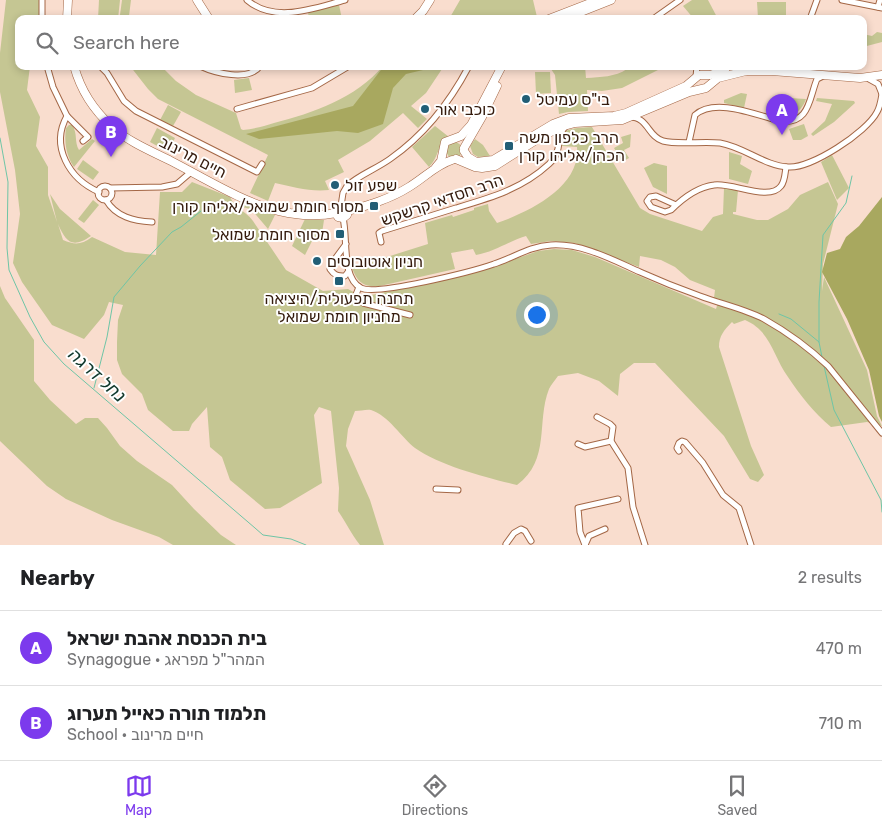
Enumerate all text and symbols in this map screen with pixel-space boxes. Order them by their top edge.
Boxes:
search box [15,15,867,70]
icon: search [33,29,61,57]
text: Search here [73,31,180,54]
place label: בי"ס עמיטל [536,90,610,109]
marker: בי"ס עמיטל [520,93,532,105]
pin: A [766,94,798,135]
place label: כוכבי אור [435,100,495,119]
marker: כוכבי אור [419,103,431,115]
pin: B [95,116,127,157]
place label: הרב כלפון משה הכהן/אליהו קורן [519,128,625,165]
street label: חיים מרינוב [156,132,230,182]
marker: הרב כלפון משה הכהן/אליהו קורן [503,140,515,152]
street label: הרב חסדאי קרשקש [378,170,506,230]
place label: שפע זול [345,176,397,195]
marker: שפע זול [329,179,341,191]
place label: מסוף חומת שמואל/אליהו קורן [172,197,364,216]
marker: מסוף חומת שמואל/אליהו קורן [368,200,380,212]
place label: מסוף חומת שמואל [212,225,330,244]
marker: מסוף חומת שמואל [334,228,346,240]
place label: חניון אוטובוסים [327,252,423,271]
marker: חניון אוטובוסים [311,255,323,267]
marker: תחנה תפעולית/היציאה מחניון חומת שמואל [333,275,345,287]
place label: תחנה תפעולית/היציאה מחניון חומת שמואל [264,289,414,326]
your location [524,302,550,328]
water label: נחל דרגה [64,343,130,407]
text: Nearby [20,565,95,590]
text: 2 results [798,568,862,587]
text: בית הכנסת אהבת ישראל [67,627,267,650]
text: A [30,639,42,658]
text: 470 m [816,639,862,658]
text: Synagogue · המהר"ל מפראג [67,650,265,669]
text: תלמוד תורה כאייל תערוג [67,702,266,725]
text: B [30,714,42,733]
text: 710 m [819,714,862,733]
text: School · חיים מרינוב [67,725,204,744]
tab: Map [125,772,153,819]
tab: Directions [402,772,468,819]
tab: Saved [717,772,757,819]

